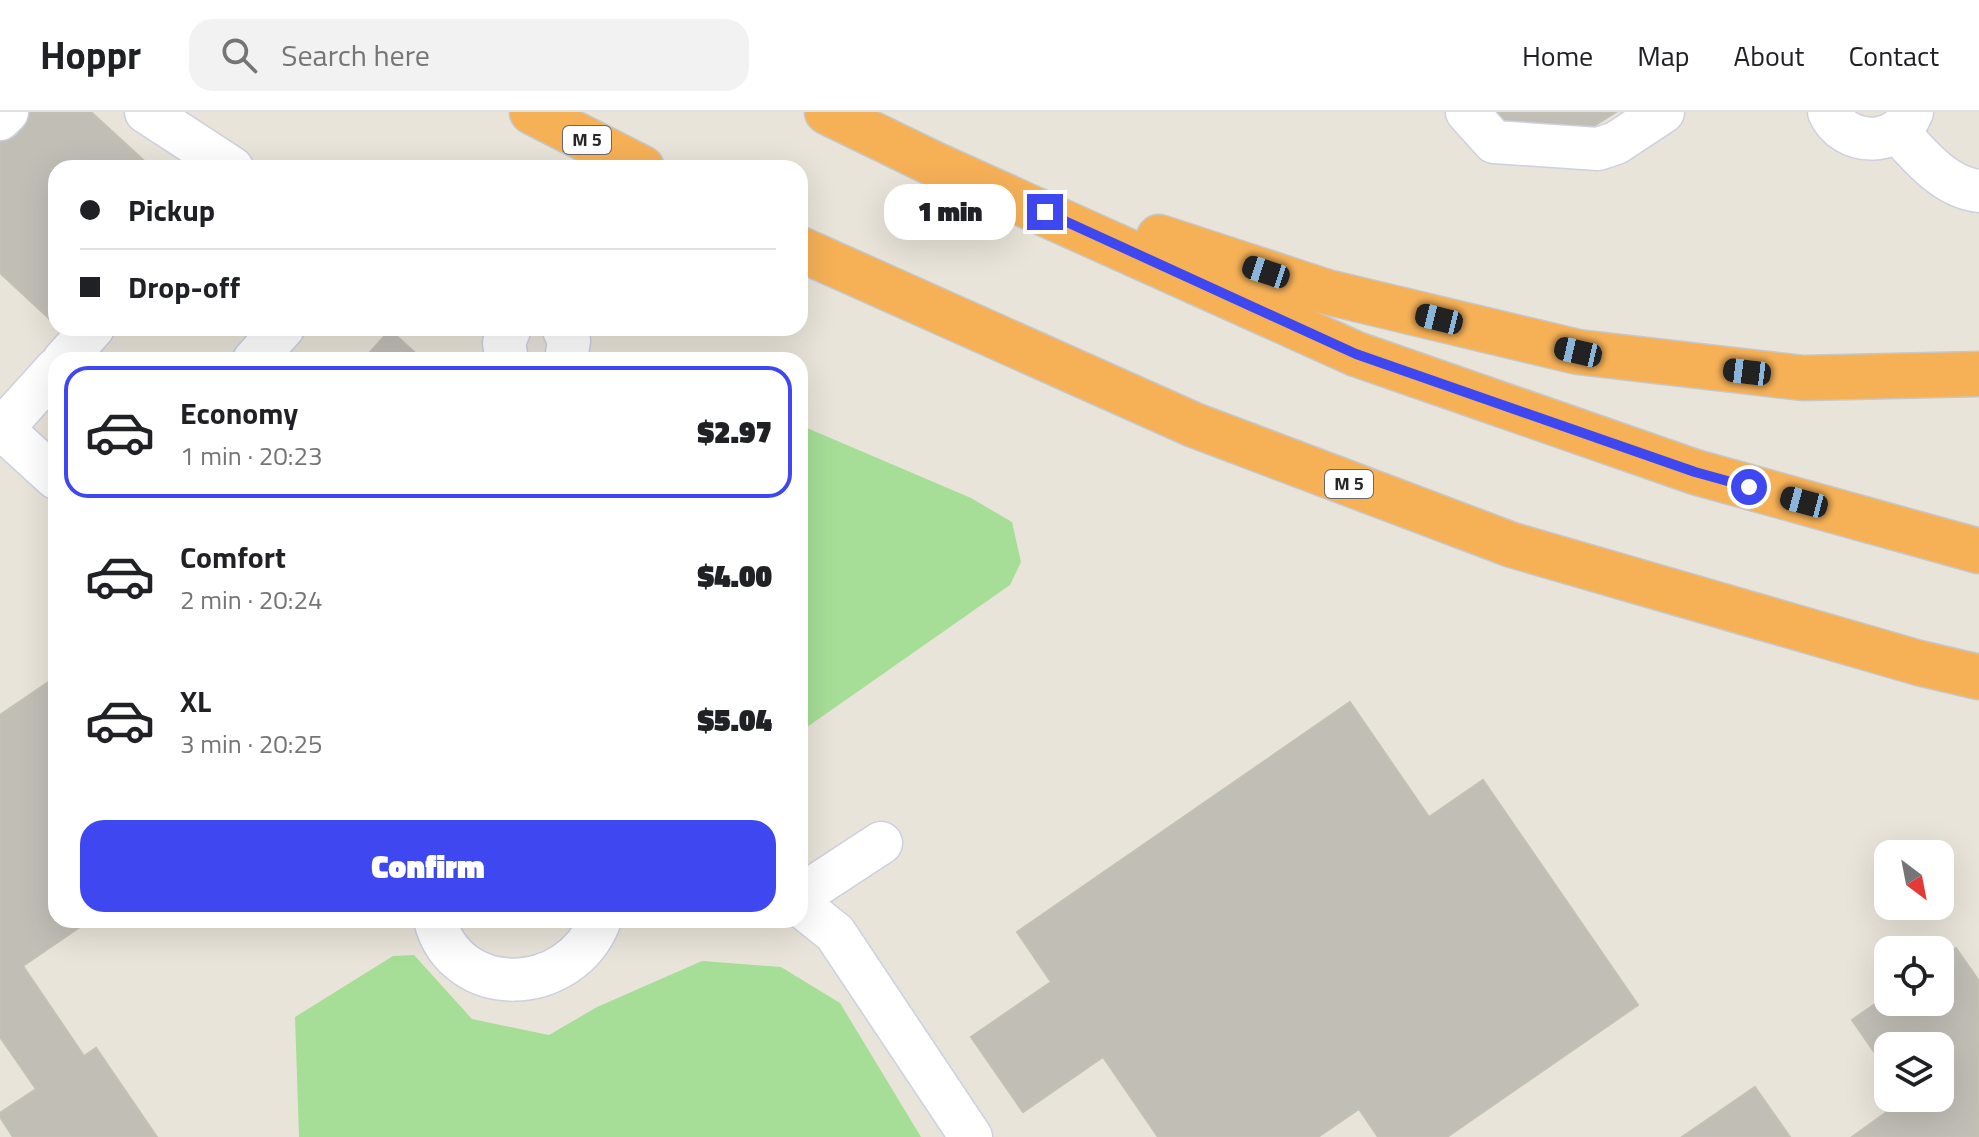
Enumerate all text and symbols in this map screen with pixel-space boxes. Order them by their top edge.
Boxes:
search box [189,19,749,91]
text: Hoppr [40,26,141,84]
text: Search here [281,32,430,78]
icon: search [217,33,261,77]
text: Home [1522,34,1593,77]
text: Map [1637,34,1690,77]
text: About [1734,34,1804,77]
text: Contact [1848,34,1939,77]
road number: M 5 [563,126,611,154]
callout: 1 min [885,184,1017,240]
text: Pickup [128,187,215,233]
text: 1 min [918,192,982,231]
route end [1027,194,1063,230]
car [1239,253,1293,291]
text: Drop-off [128,264,240,310]
car [1413,302,1465,336]
car [1552,335,1604,369]
car [1722,357,1772,387]
text: Economy [180,390,298,436]
icon: car [84,396,156,468]
text: $2.97 [698,409,772,455]
text: 1 min · 20:23 [180,436,323,475]
route start [1731,469,1767,505]
road number: M 5 [1325,470,1373,498]
car [1778,484,1830,520]
text: Comfort [180,534,286,580]
icon: car [84,540,156,612]
text: $4.00 [698,553,772,599]
text: 2 min · 20:24 [180,580,323,619]
text: XL [180,678,211,724]
icon: car [84,684,156,756]
text: $5.04 [698,697,772,743]
text: 3 min · 20:25 [180,724,323,763]
button: Confirm [80,820,776,912]
north arrow [1874,840,1954,920]
map controls [1874,840,1954,1112]
button: locate [1874,936,1954,1016]
button: layers [1874,1032,1954,1112]

